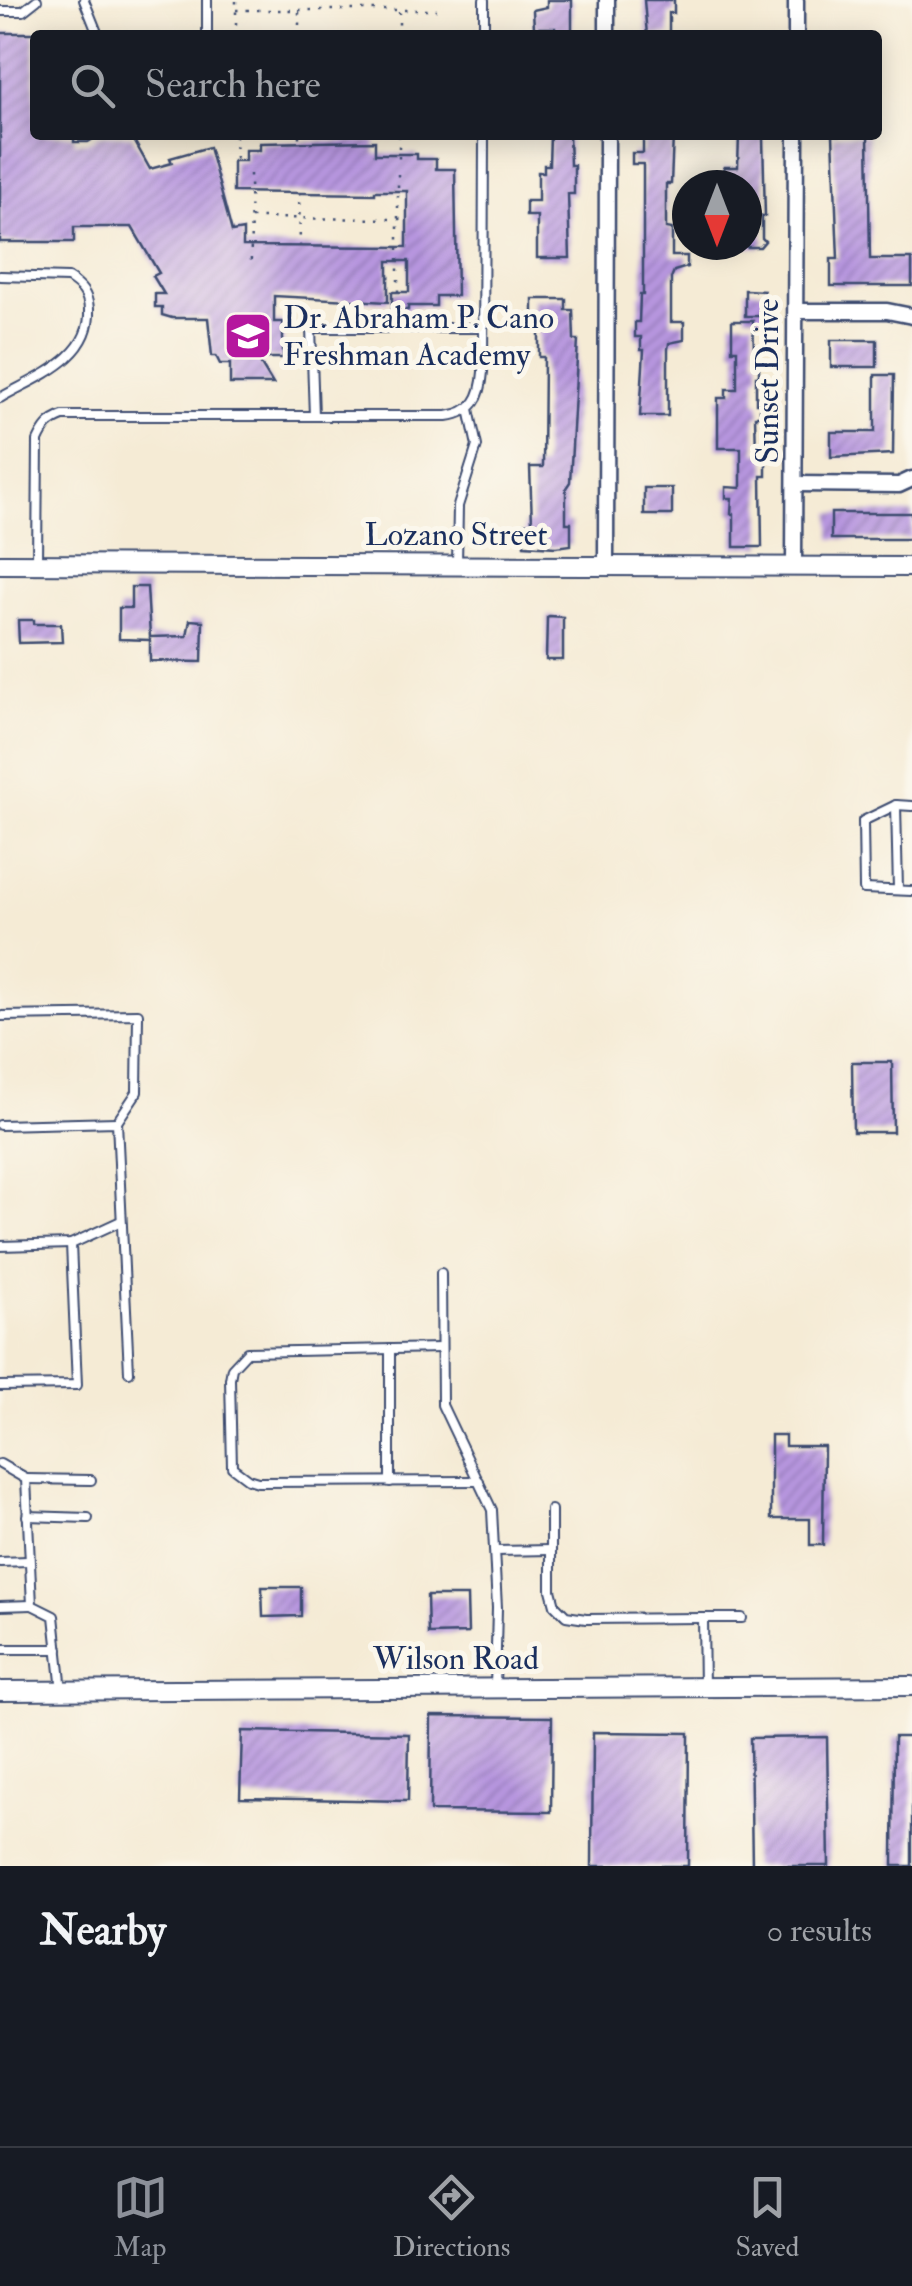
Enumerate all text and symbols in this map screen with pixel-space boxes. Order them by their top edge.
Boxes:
search box [30,30,882,140]
icon: search [65,58,120,113]
text: Search here [145,61,321,109]
north arrow [672,170,762,260]
place label: Dr. Abraham P. Cano Freshman Academy [283,298,554,375]
street label: Sunset Drive [748,298,788,464]
school or university icon: Dr. Abraham P. Cano Freshman Academy [222,310,274,362]
street label: Lozano Street [364,515,548,555]
street label: Wilson Road [372,1639,539,1679]
text: Nearby [40,1905,166,1957]
text: 0 results [767,1911,872,1951]
tab: Map [113,2170,168,2265]
tab: Directions [393,2170,510,2265]
tab: Saved [735,2170,799,2265]

